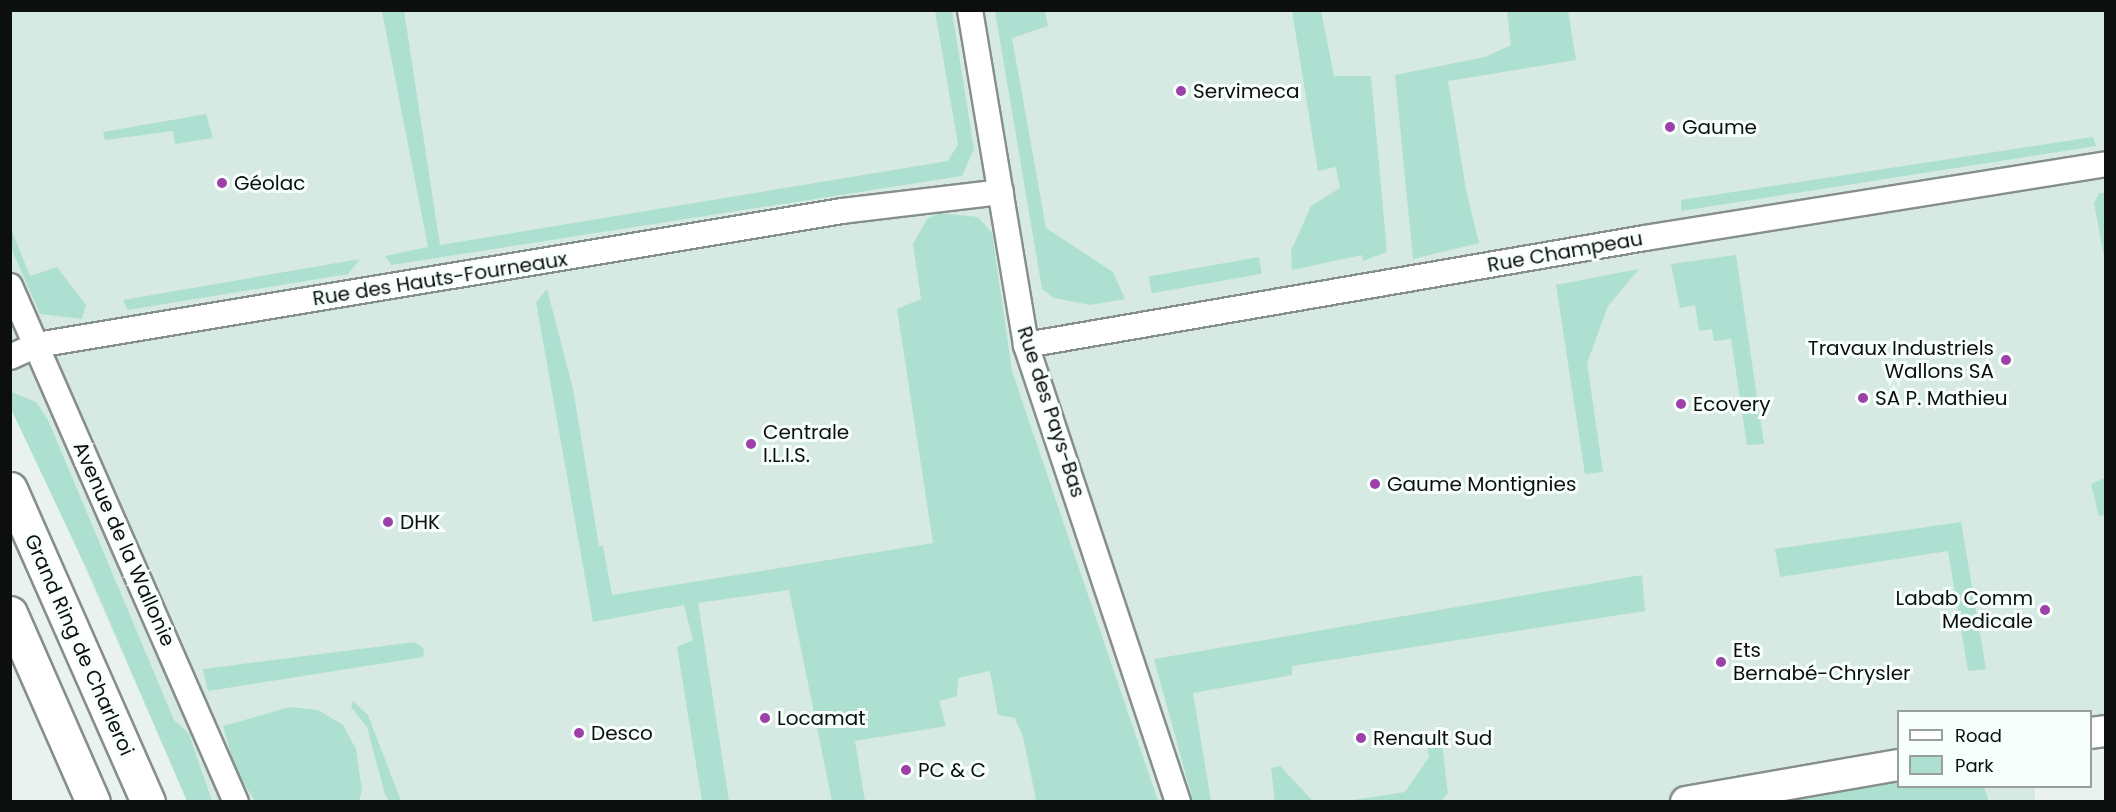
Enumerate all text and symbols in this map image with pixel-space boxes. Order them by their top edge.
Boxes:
place label: Servimeca [1193,79,1299,103]
marker: Servimeca [1174,84,1188,98]
place label: Gaume [1682,115,1757,139]
marker: Gaume [1663,120,1677,134]
place label: Géolac [234,171,305,195]
marker: Géolac [215,176,229,190]
street label: Rue Champeau [1485,227,1645,277]
street label: Rue des Hauts-Fourneaux [311,247,569,311]
street label: Rue des Pays-Bas [1012,323,1090,501]
place label: Travaux Industriels Wallons SA [1808,336,1994,383]
marker: Travaux Industriels Wallons SA [1999,353,2013,367]
place label: SA P. Mathieu [1875,386,2008,410]
marker: SA P. Mathieu [1856,391,1870,405]
place label: Ecovery [1693,392,1771,416]
marker: Ecovery [1674,397,1688,411]
place label: Centrale I.L.I.S. [763,420,849,467]
marker: Centrale I.L.I.S. [744,437,758,451]
street label: Avenue de la Wallonie [68,438,180,650]
place label: Gaume Montignies [1387,472,1576,496]
marker: Gaume Montignies [1368,477,1382,491]
place label: DHK [400,510,440,534]
marker: DHK [381,515,395,529]
street label: Grand Ring de Charleroi [19,531,139,759]
place label: Labab Comm Medicale [1896,586,2033,633]
marker: Labab Comm Medicale [2038,603,2052,617]
place label: Ets Bernabé-Chrysler [1733,638,1911,685]
marker: Ets Bernabé-Chrysler [1714,655,1728,669]
place label: Locamat [777,706,865,730]
legend [1897,710,2092,788]
marker: Locamat [758,711,772,725]
place label: Desco [591,721,653,745]
text: Road [1955,723,2002,748]
marker: Desco [572,726,586,740]
place label: Renault Sud [1373,726,1492,750]
marker: Renault Sud [1354,731,1368,745]
text: Park [1955,753,1994,778]
place label: PC & C [918,758,986,782]
marker: PC & C [899,763,913,777]

